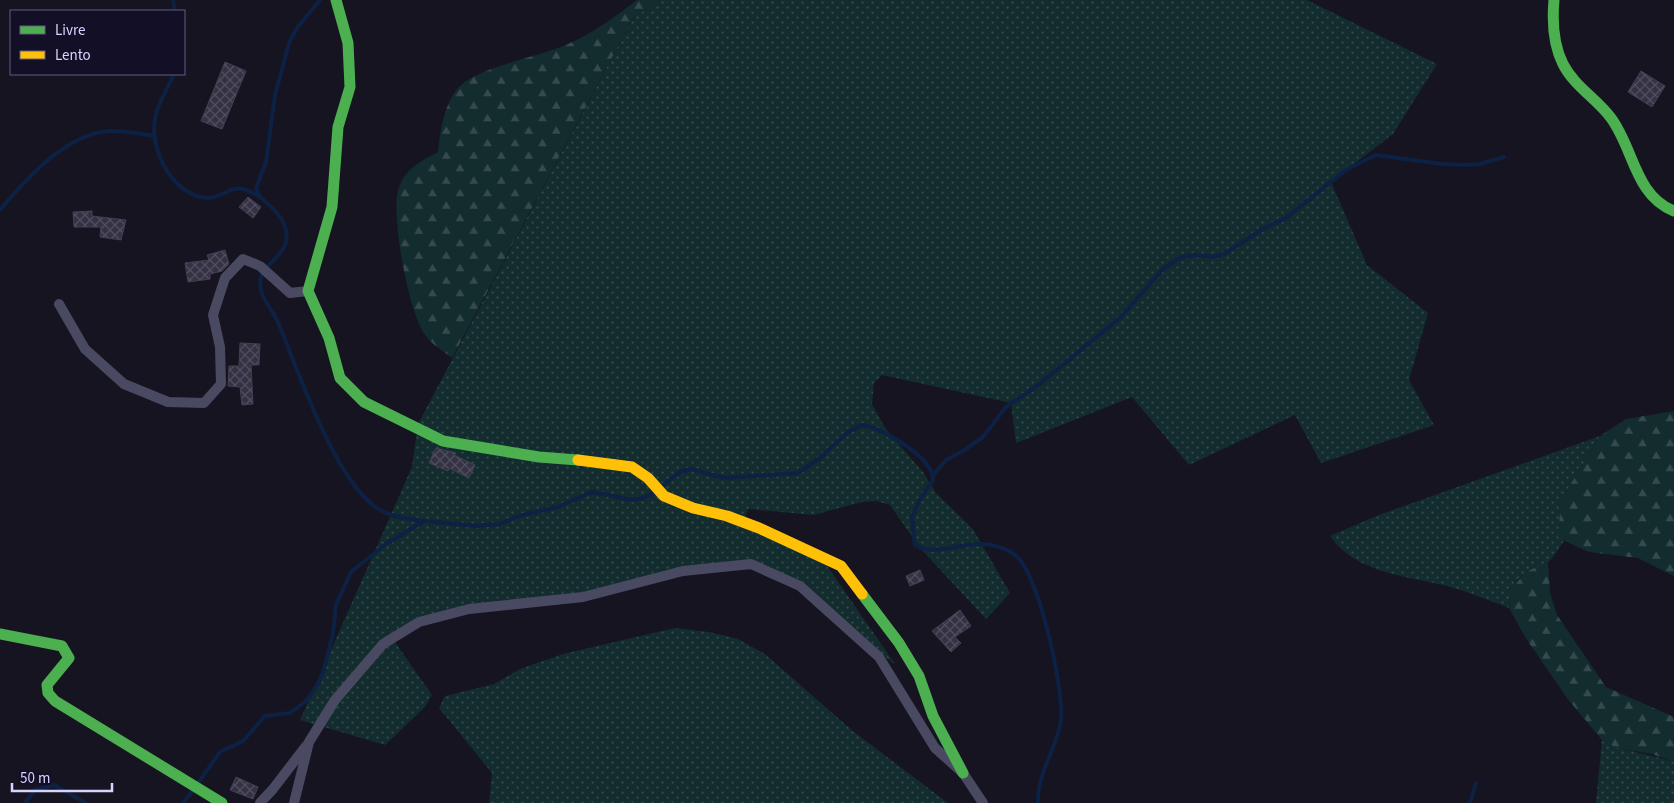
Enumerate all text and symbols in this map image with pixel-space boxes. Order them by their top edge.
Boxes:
legend [10,10,185,75]
text: Livre [55,20,85,41]
text: Lento [55,45,91,66]
scale bar [12,760,112,792]
text: 50 m [20,768,50,789]

